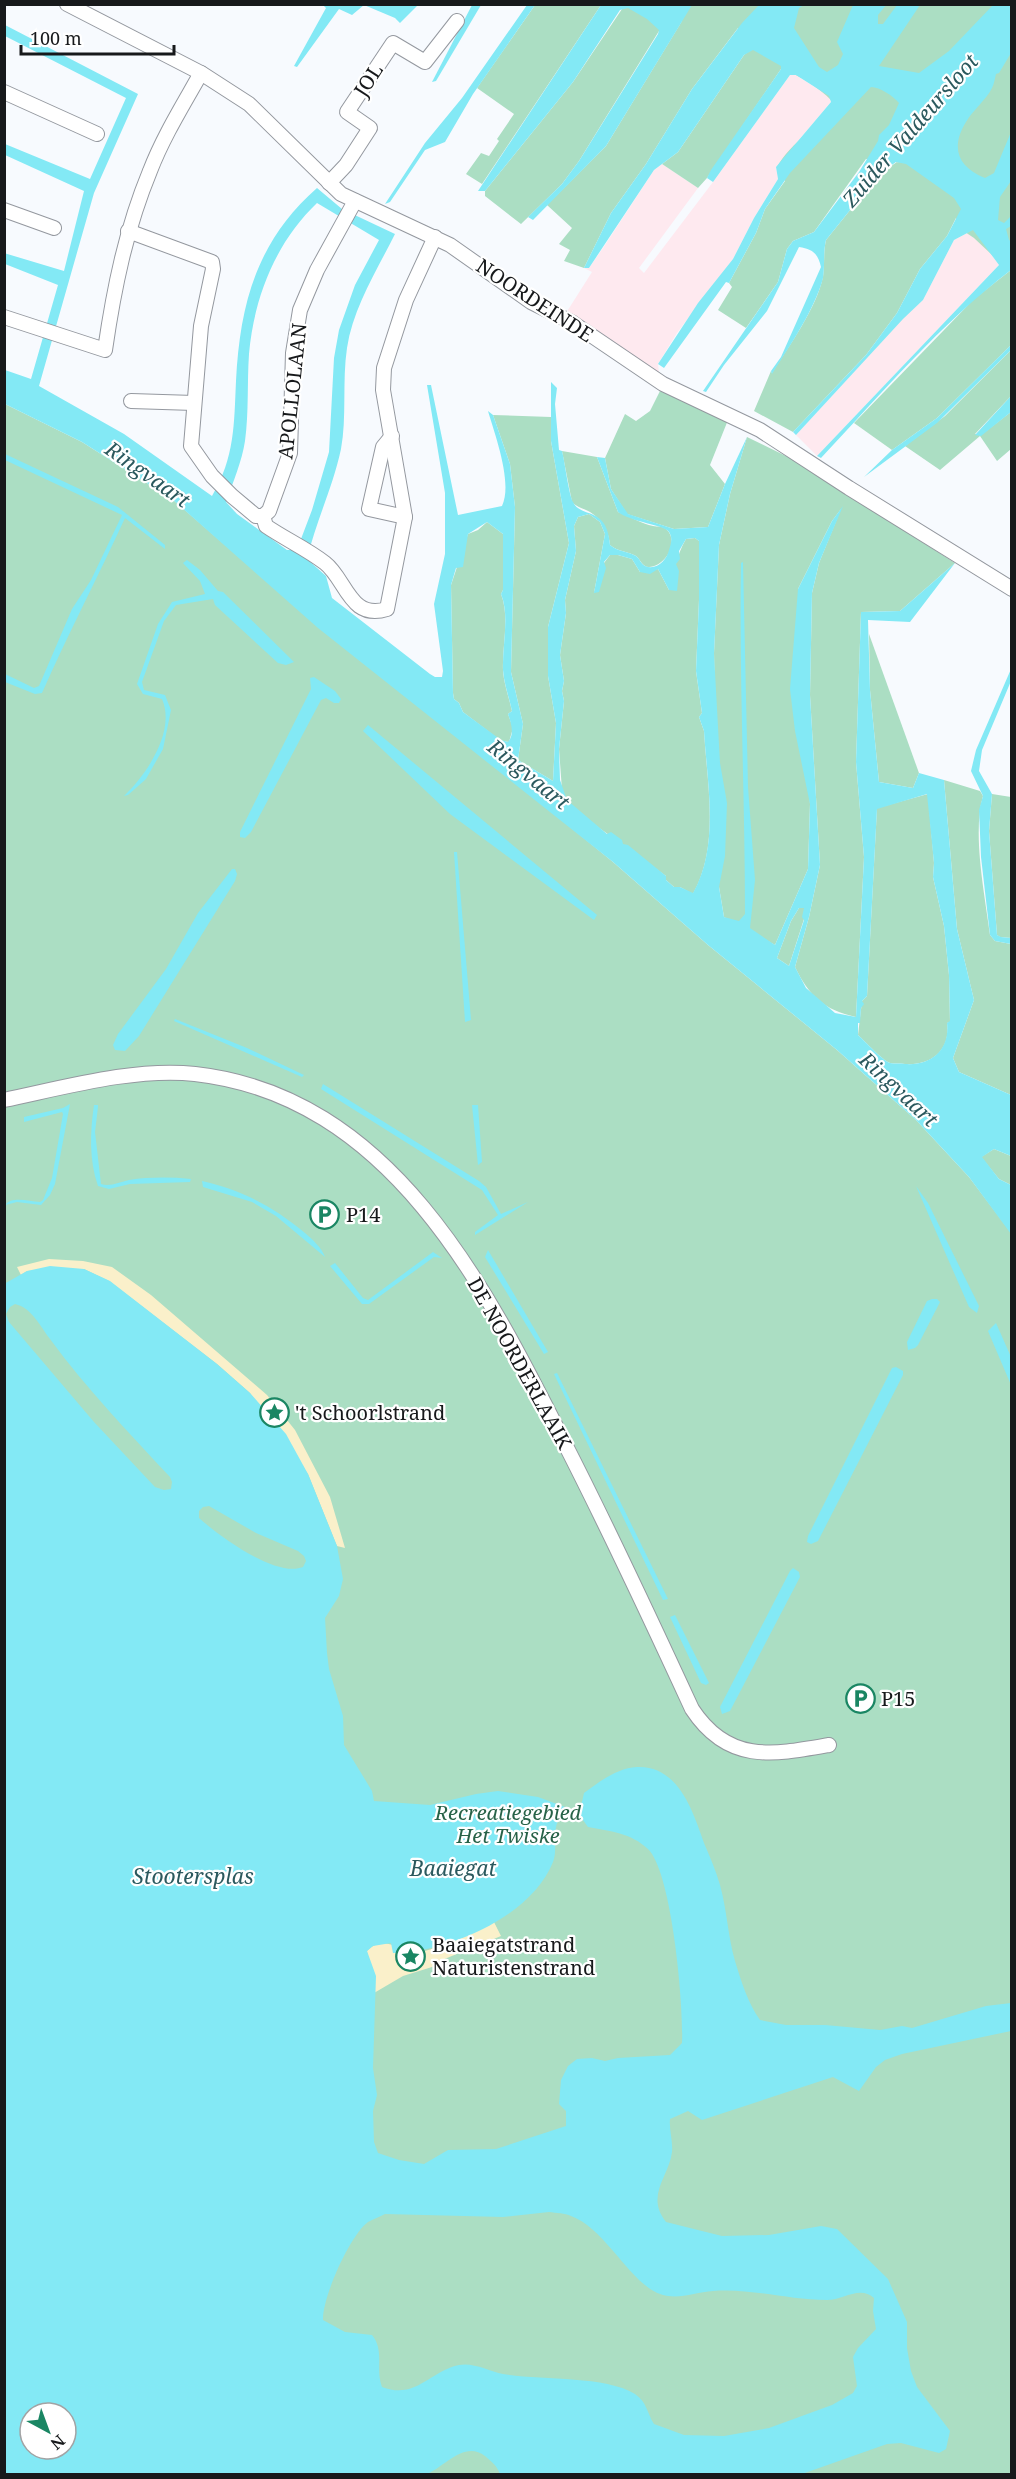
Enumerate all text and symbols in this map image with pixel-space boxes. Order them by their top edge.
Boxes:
scale bar [21,18,174,56]
text: 100 m [30,26,82,50]
water label: Zuider Valdeursloot [835,47,984,213]
street label: JOL [347,58,389,103]
street label: NOORDEINDE [471,252,599,348]
street label: APOLLOLAAN [271,322,313,460]
water label: Ringvaart [99,434,196,514]
water label: Ringvaart [481,732,576,816]
water label: Ringvaart [853,1045,944,1133]
parking icon: P14 [309,1198,341,1230]
place label: P14 [346,1201,380,1228]
street label: DE NOORDERLAAIK [462,1272,579,1455]
place icon: 't Schoorlstrand [258,1396,290,1428]
place label: 't Schoorlstrand [295,1399,445,1426]
parking icon: P15 [844,1682,876,1714]
place label: P15 [881,1685,915,1712]
park label: Recreatiegebied Het Twiske [434,1799,582,1849]
water label: Baaiegat [409,1854,496,1882]
water label: Stootersplas [132,1862,254,1890]
place label: Baaiegatstrand Naturistenstrand [432,1931,595,1981]
place icon: Baaiegatstrand Naturistenstrand [395,1940,427,1972]
north arrow [18,2401,78,2461]
text: N [46,2430,70,2455]

